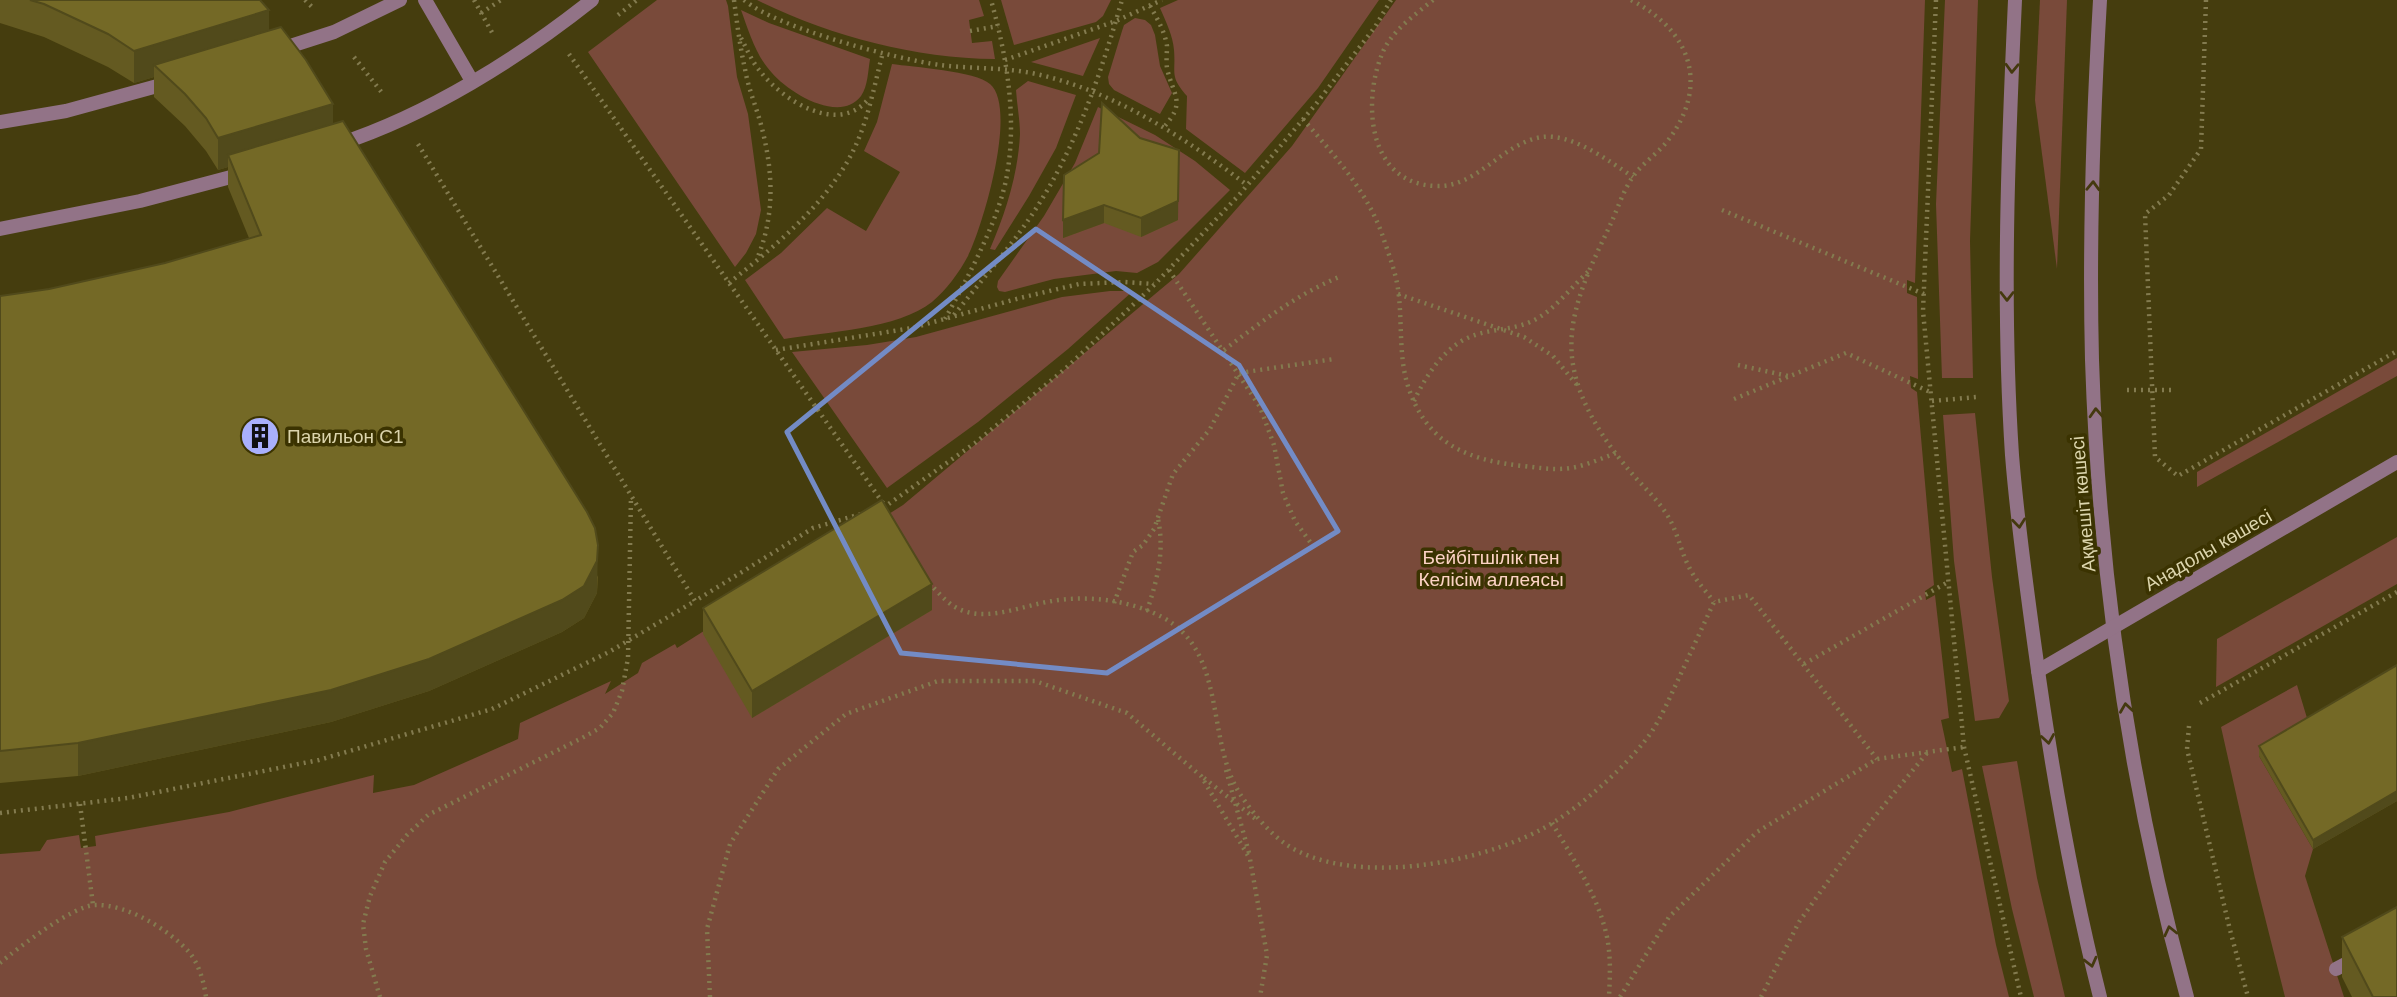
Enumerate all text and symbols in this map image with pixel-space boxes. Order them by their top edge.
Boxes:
one-way arrow [2004,63,2020,74]
one-way arrow [2085,180,2100,191]
one-way arrow [1999,291,2015,301]
one-way arrow [2088,408,2103,419]
building icon: Павильон С1 [239,415,281,457]
place label: Павильон С1 [287,426,404,447]
street label: Ақмешіт көшесі [2067,435,2099,573]
street label: Анадолы көшесі [2141,505,2275,595]
one-way arrow [2012,517,2027,528]
park label: Бейбітшілік пен Келісім аллеясы [1418,547,1564,590]
one-way arrow [2118,702,2133,714]
one-way arrow [2040,733,2055,745]
one-way arrow [2164,925,2178,937]
one-way arrow [2083,956,2097,968]

